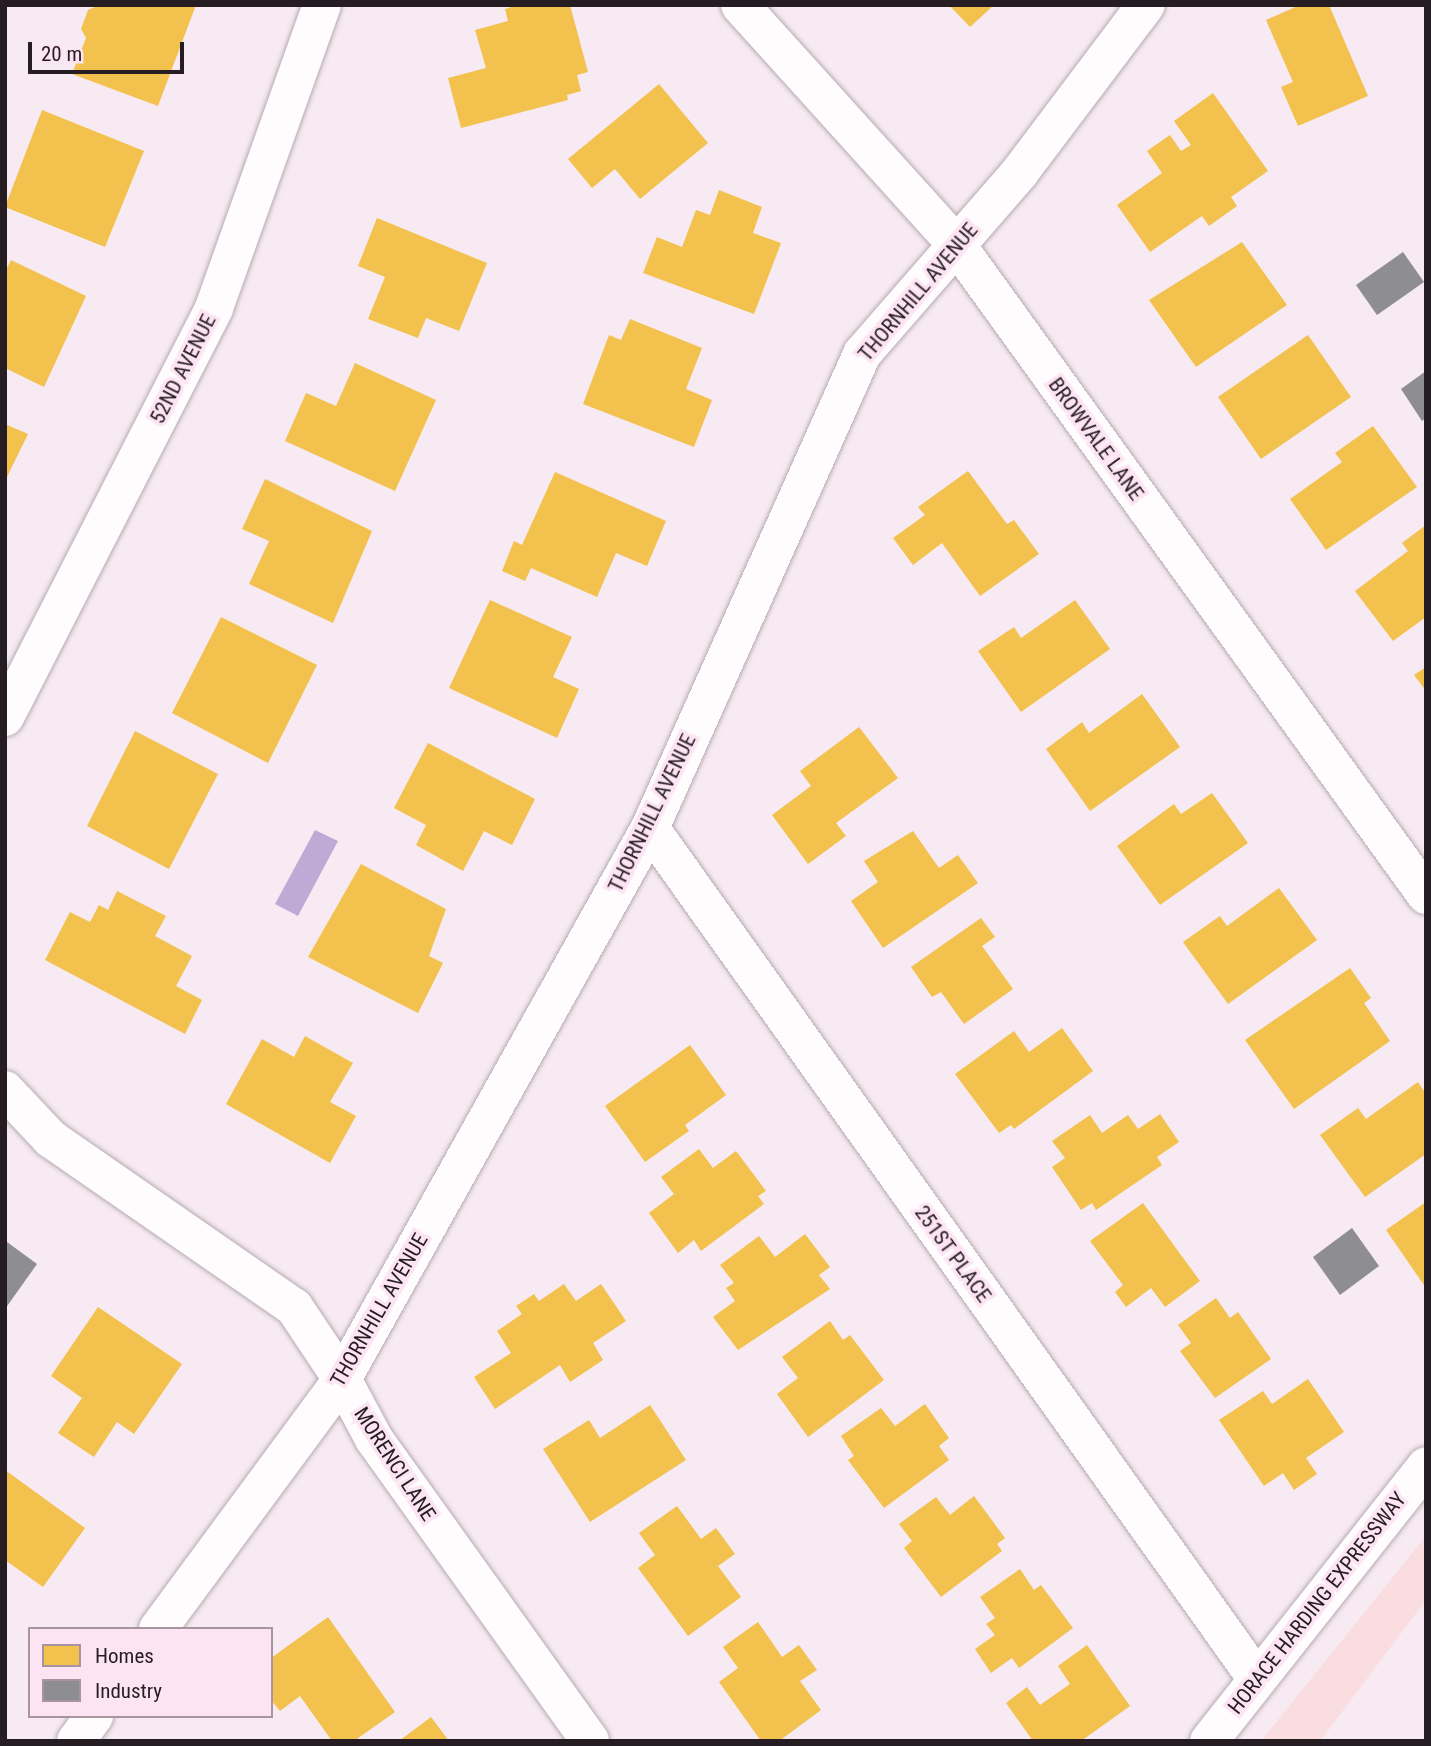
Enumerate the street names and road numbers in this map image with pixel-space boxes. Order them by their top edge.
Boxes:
street label: THORNHILL AVENUE [853,218,983,366]
street label: 52ND AVENUE [145,310,221,428]
street label: BROWVALE LANE [1043,373,1149,505]
street label: THORNHILL AVENUE [603,730,701,896]
street label: 251ST PLACE [909,1201,997,1307]
street label: THORNHILL AVENUE [325,1229,433,1391]
street label: MORENCI LANE [349,1402,441,1526]
street label: HORACE HARDING EXPRESSWAY [1223,1487,1411,1719]

